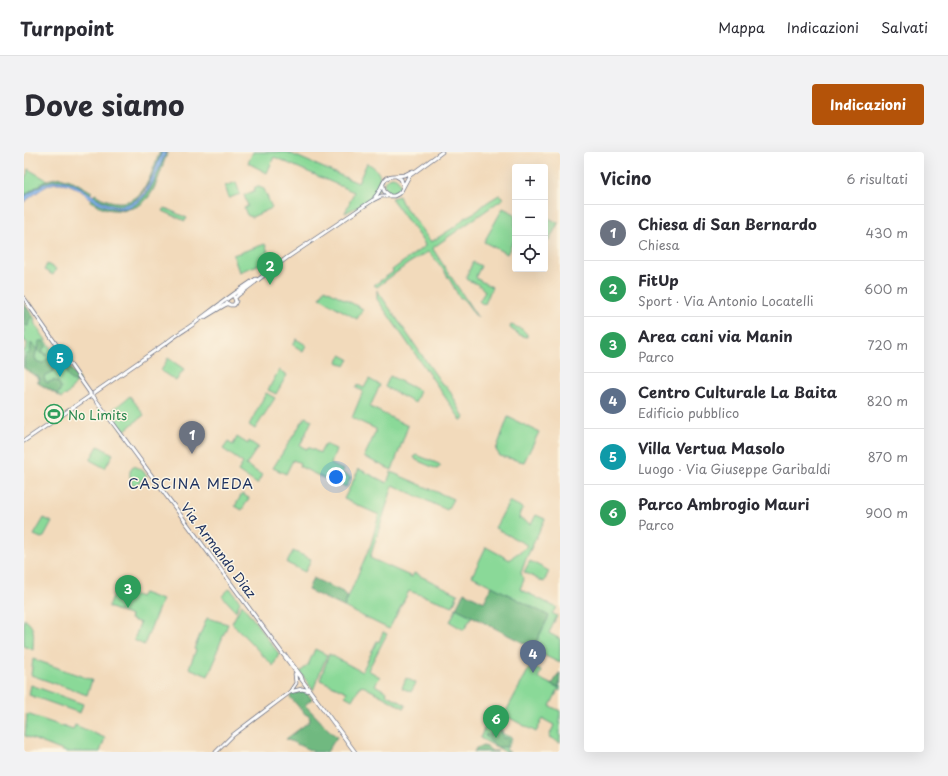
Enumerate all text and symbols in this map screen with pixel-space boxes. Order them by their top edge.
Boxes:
text: Turnpoint [20,14,114,42]
text: Mappa [718,17,765,38]
text: Indicazioni [787,17,859,38]
text: Salvati [881,17,928,38]
text: Dove siamo [24,83,185,126]
button: Indicazioni [812,84,924,125]
map controls [512,164,548,272]
button: + [512,164,548,200]
text: Vicino [600,165,651,191]
text: 6 risultati [847,169,908,188]
button: − [512,200,548,236]
text: Chiesa di San Bernardo [638,212,817,235]
text: 1 [610,223,616,242]
text: 430 m [866,223,908,242]
text: Chiesa [638,235,680,254]
button: locate [512,236,548,272]
pin: 2 [257,252,283,285]
text: FitUp [638,268,679,291]
text: 2 [608,279,618,298]
text: 600 m [864,279,908,298]
text: Sport · Via Antonio Locatelli [638,291,814,310]
text: Area cani via Manin [638,324,793,347]
text: 3 [609,335,617,354]
text: 720 m [868,335,908,354]
pin: 5 [47,344,73,377]
text: Parco [638,347,674,366]
text: Centro Culturale La Baita [638,380,837,403]
text: 4 [609,391,617,410]
text: 820 m [867,391,908,410]
sports icon: No Limits [43,403,65,425]
text: Edificio pubblico [638,403,739,422]
place label: No Limits [68,405,127,424]
pin: 1 [179,421,205,454]
text: Villa Vertua Masolo [638,436,785,459]
text: 5 [609,447,617,466]
text: 870 m [868,447,908,466]
text: Luogo · Via Giuseppe Garibaldi [638,459,831,478]
your location [326,467,346,487]
district label: CASCINA MEDA [128,473,254,494]
text: Parco Ambrogio Mauri [638,492,809,515]
street label: Via Armando Diaz [177,498,261,602]
text: 6 [608,503,618,522]
text: 900 m [865,503,908,522]
text: Parco [638,515,674,534]
pin: 3 [115,575,141,608]
pin: 4 [520,640,546,673]
pin: 6 [483,705,509,738]

